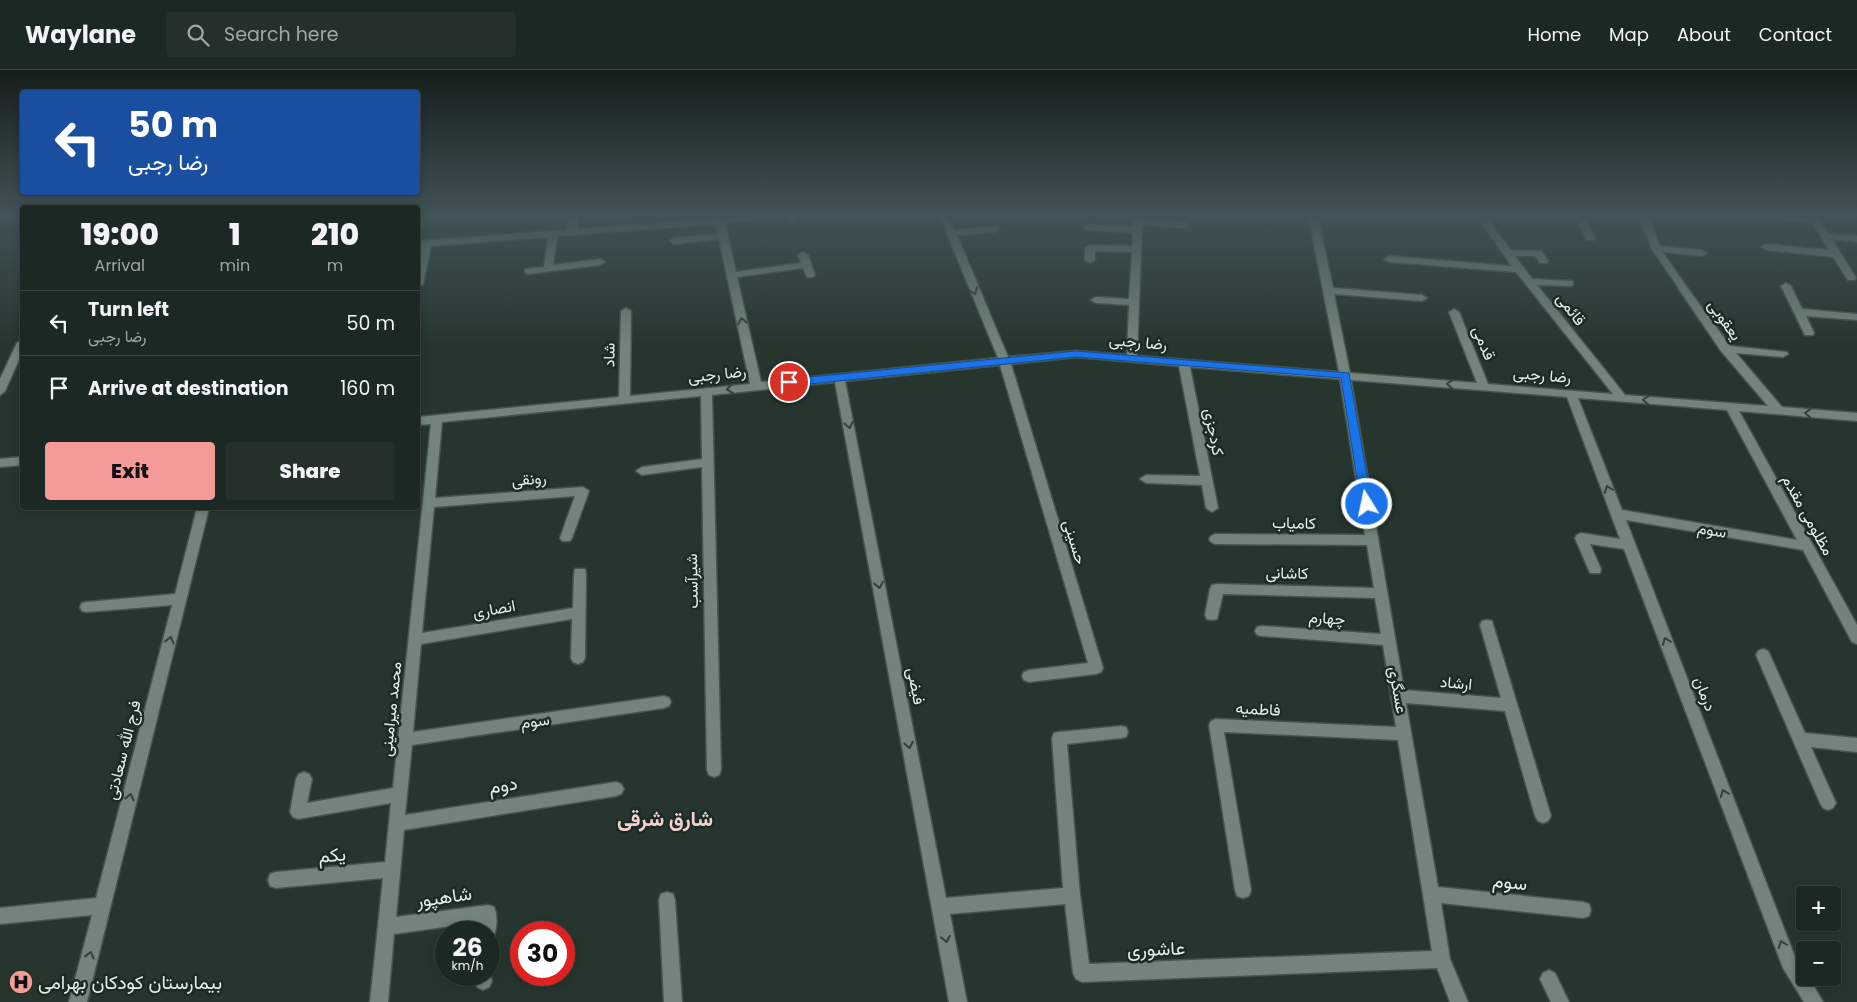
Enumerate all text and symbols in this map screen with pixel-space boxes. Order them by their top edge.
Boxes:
search box [166,12,516,57]
text: Waylane [25,18,136,51]
icon: search [184,21,212,49]
text: Search here [224,21,339,48]
text: Home [1527,22,1581,47]
text: Map [1609,22,1649,47]
text: About [1677,22,1731,47]
text: Contact [1759,22,1832,47]
text: 50 m [128,100,218,149]
icon: left [45,110,110,175]
text: رضا رجبی [128,147,208,178]
text: 19:00 [81,213,159,256]
text: 1 [229,213,241,256]
text: 210 [311,213,359,256]
text: Arrival [95,254,145,277]
text: min [220,254,250,277]
text: m [327,254,343,277]
one-way arrow [968,286,979,295]
street label: قائمی [1551,288,1591,330]
street label: یعقوبی [1702,295,1748,345]
text: Turn left [88,296,169,323]
icon: left [45,309,73,337]
text: 50 m [346,310,395,337]
one-way arrow [737,317,748,326]
street label: قدمی [1467,322,1501,364]
text: رضا رجبی [88,325,146,348]
street label: رضا رجبی [1108,328,1168,356]
street label: شاد [597,343,621,367]
street label: رضا رجبی [687,360,747,388]
pin [768,361,810,403]
street label: رضا رجبی [1512,361,1572,389]
icon: arrive [775,368,803,396]
icon: arrive [45,374,73,402]
text: Arrive at destination [88,375,289,402]
text: 160 m [340,375,395,402]
one-way arrow [1445,379,1453,390]
one-way arrow [726,383,734,394]
one-way arrow [1642,395,1650,406]
street label: کردجزی [1198,406,1230,458]
one-way arrow [1804,408,1812,419]
one-way arrow [843,421,853,430]
button: Exit [45,442,215,500]
button: Share [225,442,395,500]
street label: رونقی [510,466,548,492]
street label: مظلومی مقدم [1776,470,1840,560]
position arrow [1340,477,1392,529]
one-way arrow [1604,485,1614,494]
street label: کامیاب [1272,511,1316,535]
street label: سوم [1696,516,1728,544]
street label: حسینی [1057,517,1093,568]
street label: شیرآسب [680,553,704,609]
street label: کاشانی [1265,561,1309,585]
one-way arrow [873,581,883,589]
street label: انصاری [471,594,517,624]
street label: چهارم [1308,605,1346,631]
one-way arrow [164,636,174,644]
one-way arrow [1662,637,1672,646]
street label: محمد میرامینی [375,660,407,758]
street label: عسگری [1383,665,1413,715]
street label: فیضی [901,666,931,706]
street label: ارشاد [1439,670,1473,696]
street label: درمان [1688,673,1722,715]
street label: فاطمیه [1235,696,1281,722]
street label: فرج الله سعادتی [100,698,146,802]
street label: سوم [519,708,551,734]
one-way arrow [903,740,914,749]
street label: دوم [487,769,519,801]
one-way arrow [1720,789,1730,798]
one-way arrow [124,794,134,802]
district label: شارق شرقی [617,804,713,833]
street label: یکم [317,840,347,870]
street label: سوم [1491,867,1529,897]
street label: شاهپور [413,880,474,914]
map controls [1796,886,1841,986]
button: + [1796,886,1841,931]
speed limit sign: 30 [510,921,575,986]
text: 26 [452,930,483,965]
one-way arrow [940,934,950,943]
street label: عاشوری [1126,934,1186,964]
one-way arrow [1778,941,1788,949]
button: − [1796,941,1841,986]
one-way arrow [84,951,94,959]
text: km/h [452,957,483,974]
hospital icon: بیمارستان کودکان بهرامی [8,969,34,995]
place label: بیمارستان کودکان بهرامی [38,969,222,996]

